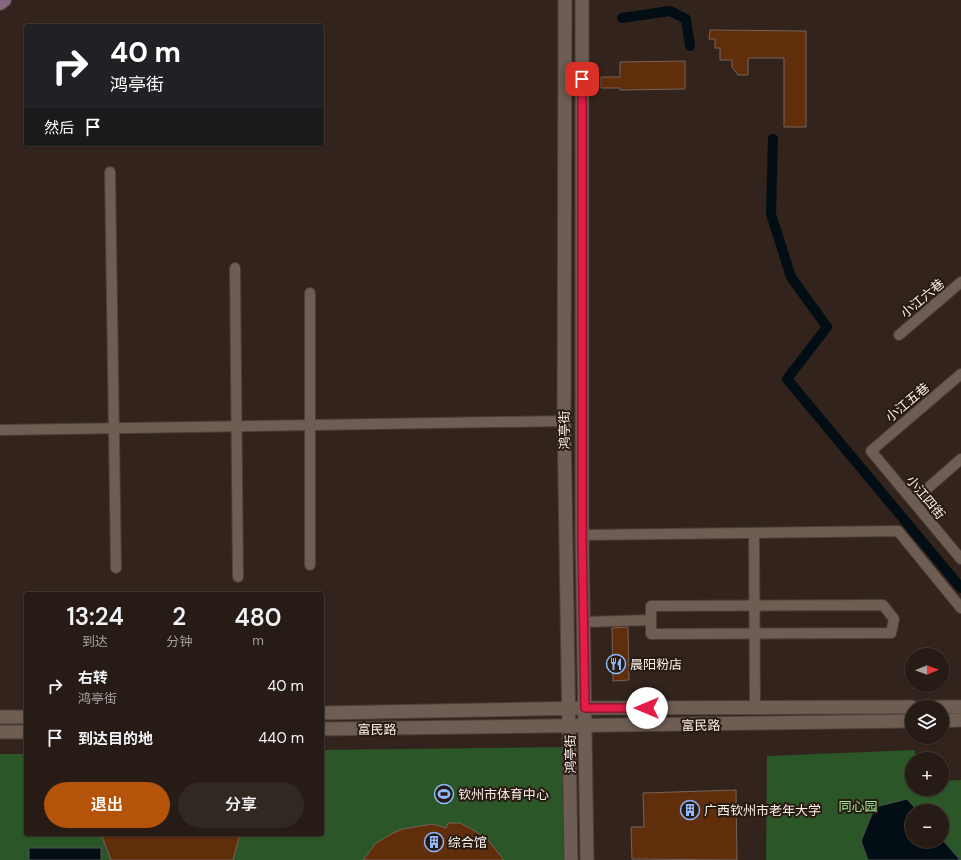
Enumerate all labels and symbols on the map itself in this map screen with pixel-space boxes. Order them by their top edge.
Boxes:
pin [565,62,599,96]
street label: 小江六巷 [897,275,948,322]
street label: 小江五巷 [882,379,933,426]
street label: 鸿亭街 [556,410,573,450]
street label: 小江四街 [902,472,949,523]
north arrow [905,648,949,692]
restaurant icon: 晨阳粉店 [605,653,627,675]
place label: 晨阳粉店 [630,656,682,673]
position arrow [626,687,668,729]
street label: 富民路 [681,717,721,734]
street label: 富民路 [357,721,397,738]
street label: 鸿亭街 [562,734,579,774]
sports icon: 钦州市体育中心 [433,783,455,805]
place label: 钦州市体育中心 [458,786,549,803]
park label: 同心园 [838,798,878,815]
building icon: 广西钦州市老年大学 [679,799,701,821]
place label: 广西钦州市老年大学 [704,802,821,819]
building icon: 综合馆 [423,831,445,853]
place label: 综合馆 [448,834,487,851]

